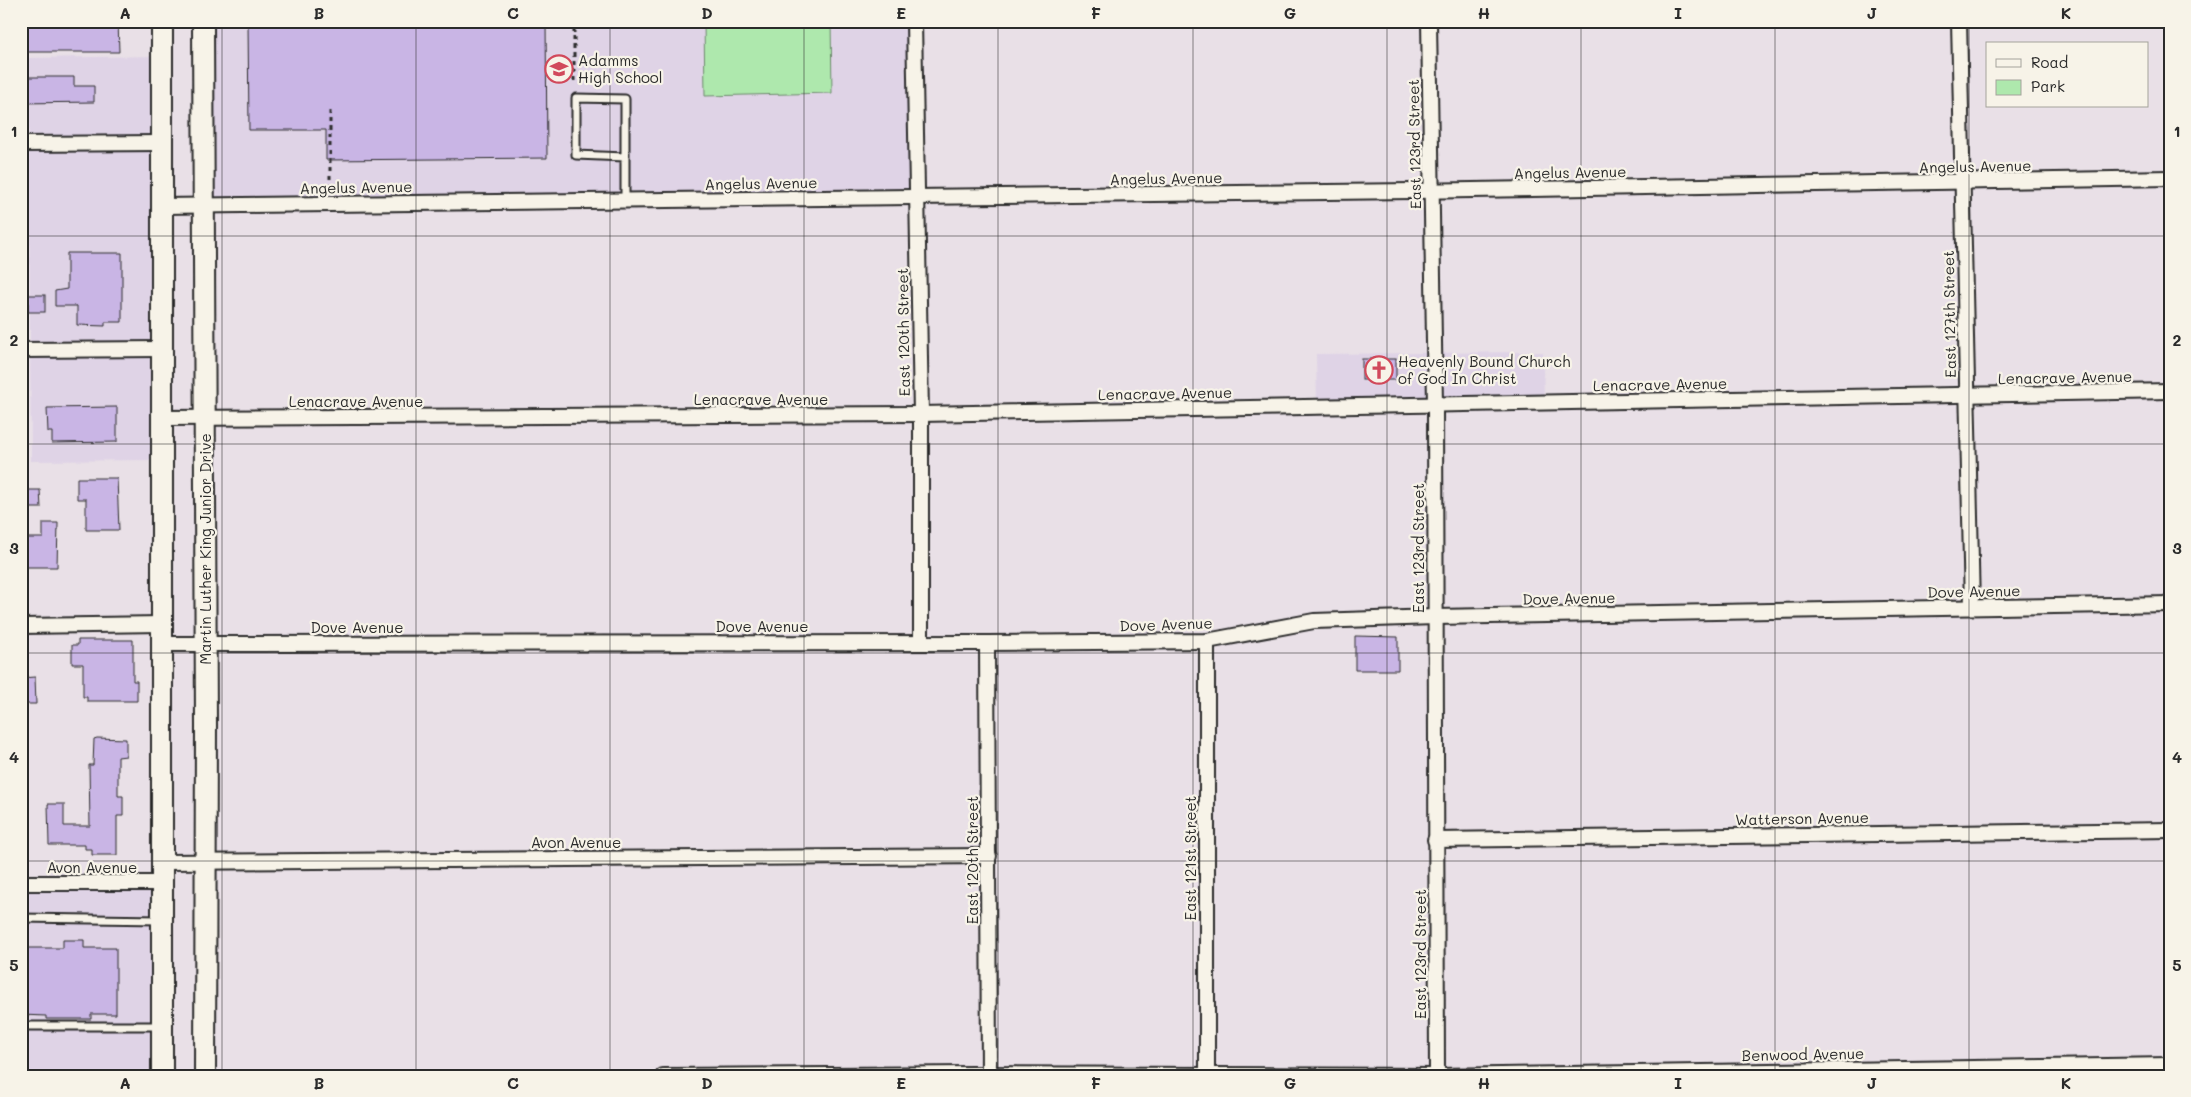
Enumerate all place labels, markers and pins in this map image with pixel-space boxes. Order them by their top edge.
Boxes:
place label: Adamms High School [578,50,663,87]
school or university icon: Adamms High School [544,54,574,84]
place label: Heavenly Bound Church of God In Christ [1398,351,1570,388]
church icon: Heavenly Bound Church of God In Christ [1364,355,1394,385]

